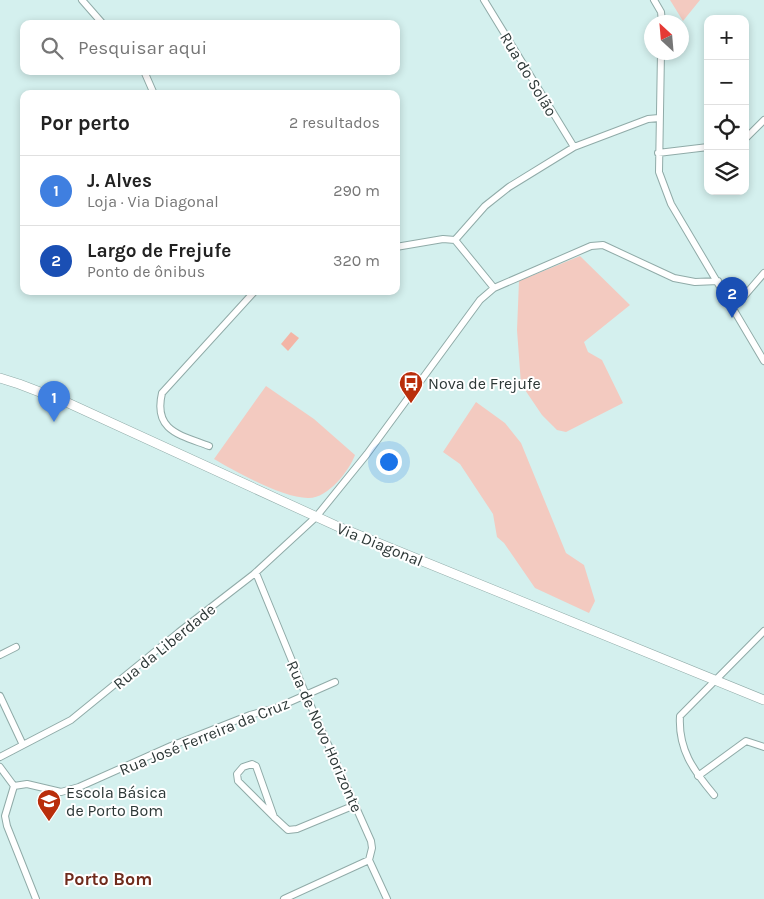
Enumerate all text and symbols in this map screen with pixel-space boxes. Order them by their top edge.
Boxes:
north arrow [644,15,689,60]
map controls [704,15,749,195]
button: + [704,15,749,60]
search box [20,20,400,75]
street label: Rua do Solão [496,29,561,120]
icon: search [38,34,66,62]
text: Pesquisar aqui [78,37,207,59]
button: − [704,60,749,105]
button: locate [704,105,749,150]
text: Por perto [40,111,130,135]
text: 2 resultados [289,113,380,132]
button: layers [704,150,749,195]
text: J. Alves [87,170,152,192]
text: 1 [53,181,59,200]
text: 290 m [333,181,380,200]
text: Loja · Via Diagonal [87,192,219,211]
text: Largo de Frejufe [87,240,231,262]
text: 2 [51,251,61,270]
text: 320 m [333,251,380,270]
text: Ponto de ônibus [87,262,205,281]
pin: 2 [716,277,748,318]
bus stop icon: Nova de Frejufe [398,370,424,404]
place label: Nova de Frejufe [428,374,541,393]
pin: 1 [38,381,70,422]
your location [376,449,402,475]
street label: Via Diagonal [334,519,426,570]
street label: Rua da Liberdade [109,599,219,693]
street label: Rua de Novo Horizonte [282,657,367,815]
street label: Rua José Ferreira da Cruz [116,694,292,779]
place label: Escola Básica de Porto Bom [66,783,166,820]
school or university icon: Escola Básica de Porto Bom [36,788,62,822]
district label: Porto Bom [64,868,152,890]

